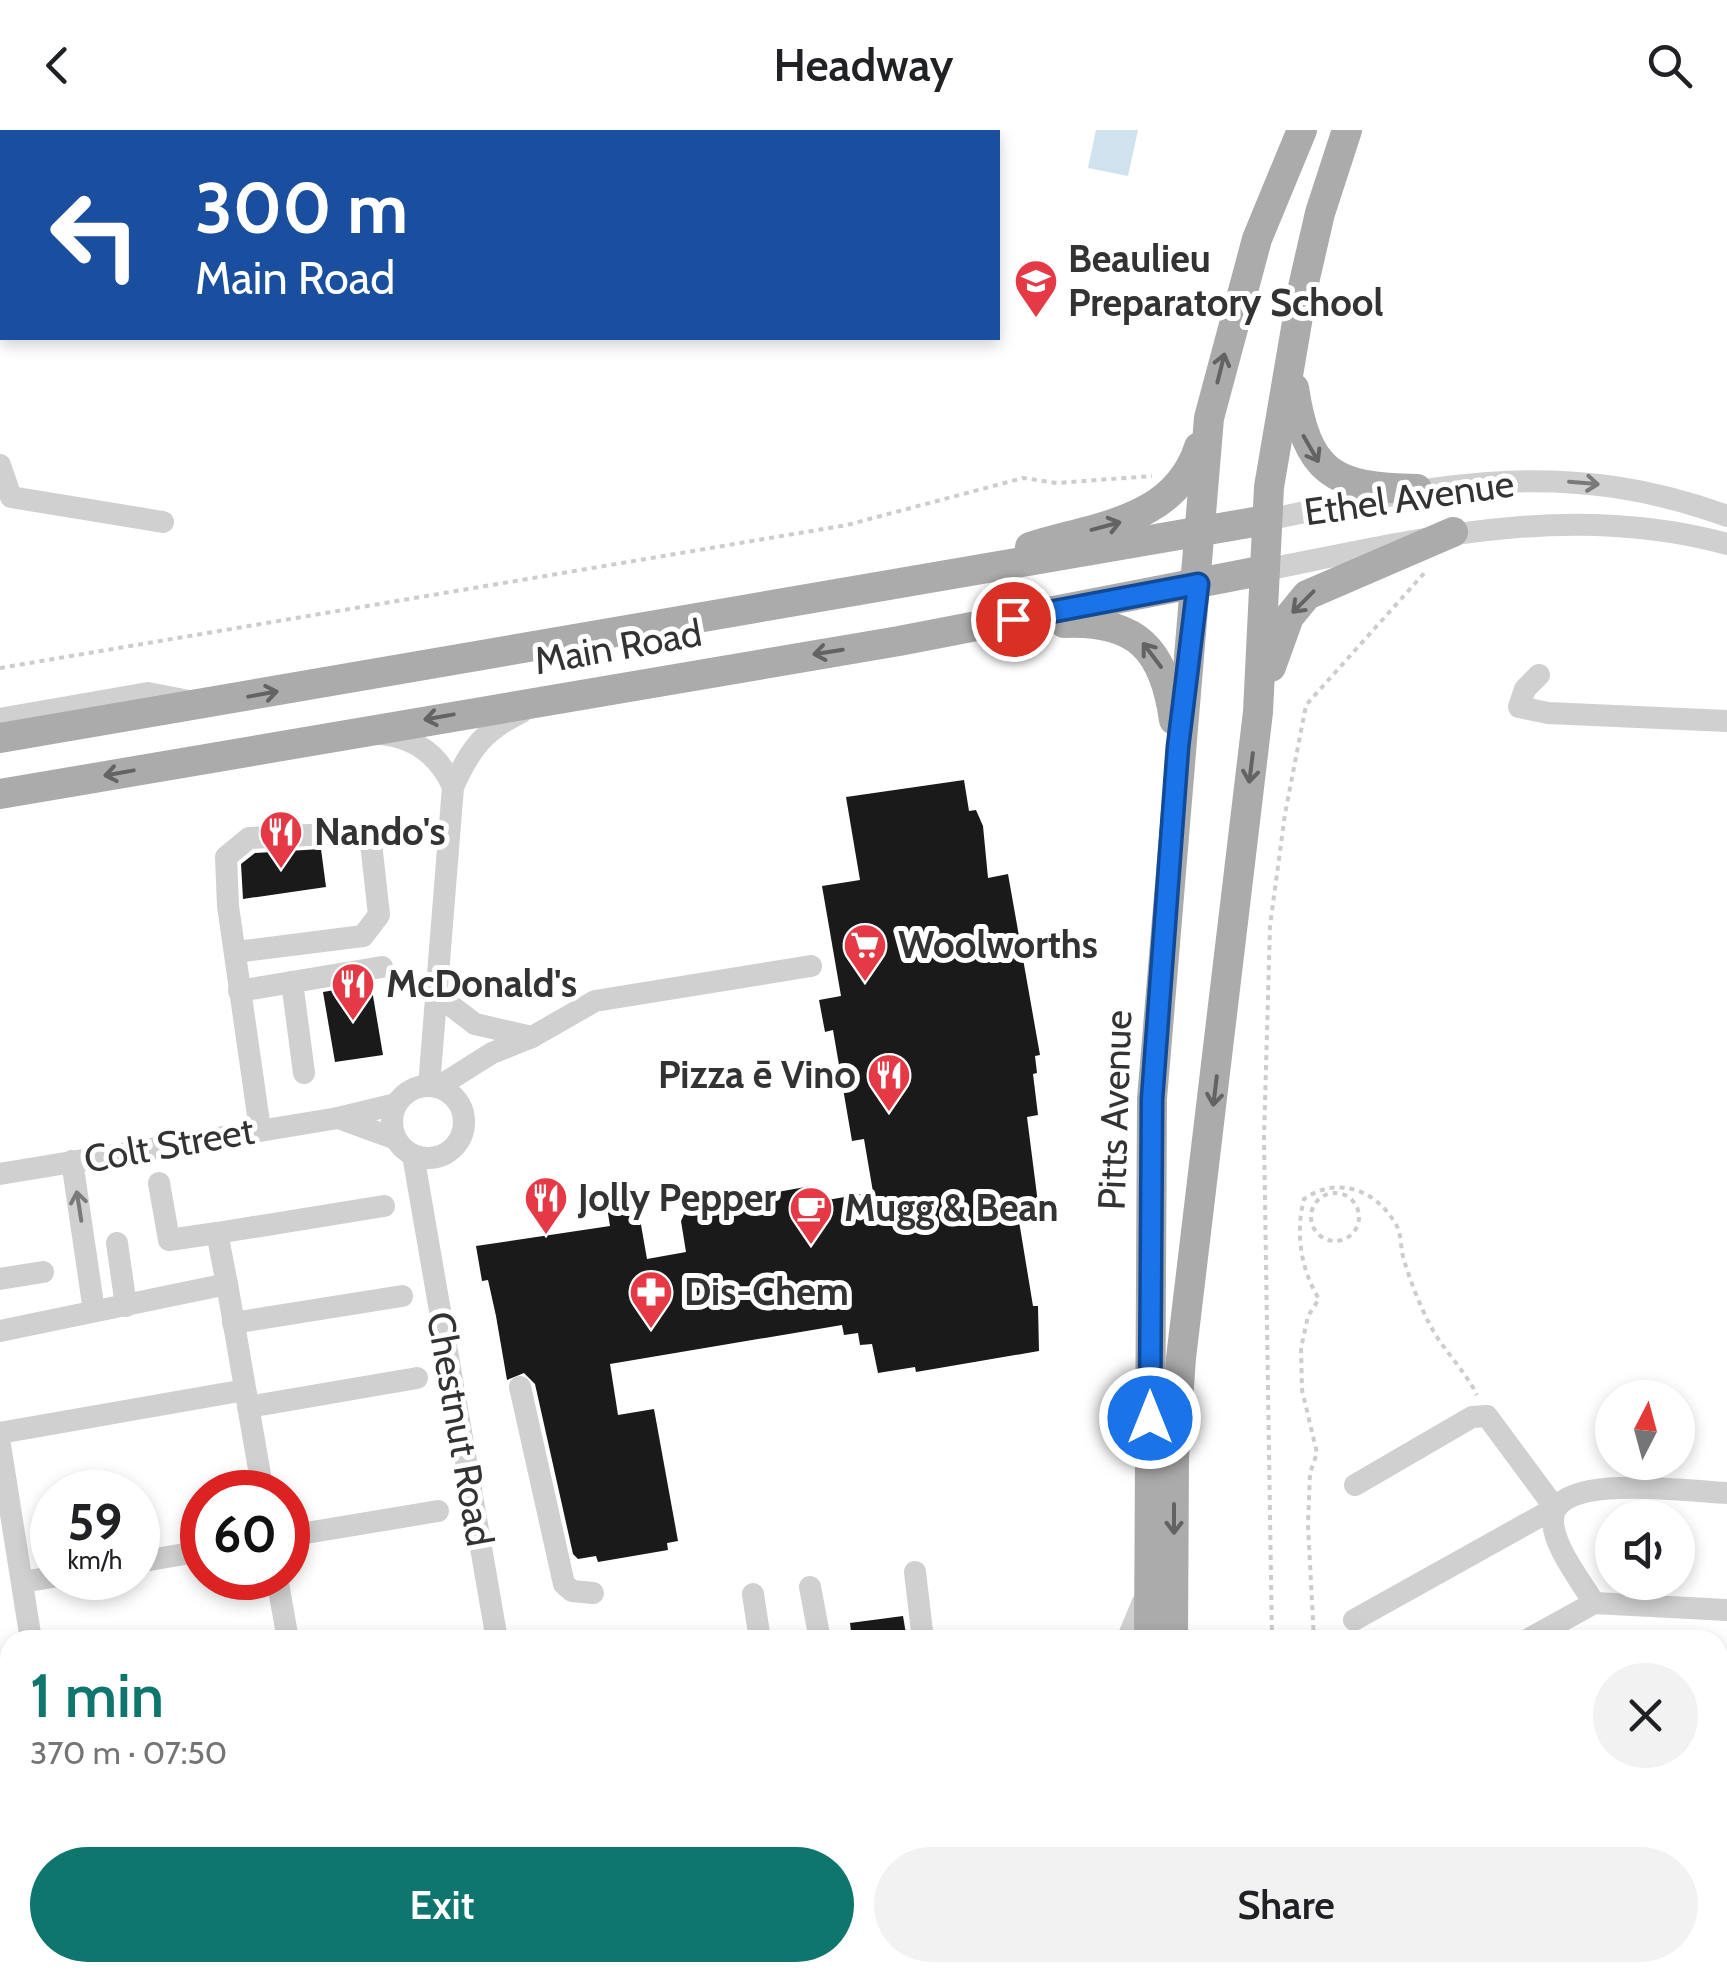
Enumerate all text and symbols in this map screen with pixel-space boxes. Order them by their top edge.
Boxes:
icon: back [30,38,85,93]
text: Headway [774,38,953,92]
icon: search [1642,38,1697,93]
text: 300 m [195,165,408,251]
icon: left [30,170,160,300]
place label: Beaulieu Preparatory School [1068,235,1384,326]
text: Main Road [195,251,395,305]
school or university icon: Beaulieu Preparatory School [1013,258,1059,319]
one-way arrow [1213,353,1231,385]
one-way arrow [1301,434,1321,463]
street label: Ethel Avenue [1301,460,1517,535]
one-way arrow [1567,474,1600,493]
one-way arrow [1090,515,1121,534]
pin [971,577,1056,662]
one-way arrow [1291,589,1316,614]
icon: arrive [986,592,1041,647]
street label: Main Road [531,609,705,684]
one-way arrow [1141,642,1162,669]
one-way arrow [813,643,845,662]
one-way arrow [246,684,278,703]
one-way arrow [423,708,456,727]
one-way arrow [1241,752,1260,784]
one-way arrow [103,764,136,783]
place label: Nando's [314,808,446,855]
restaurant icon: Nando's [258,809,304,870]
place label: Woolworths [898,921,1098,968]
supermarket icon: Woolworths [842,922,888,983]
place label: McDonald's [386,960,577,1007]
restaurant icon: McDonald's [330,961,376,1022]
street label: Pitts Avenue [1088,1009,1141,1211]
place label: Pizza ē Vino [658,1051,856,1098]
restaurant icon: Pizza ē Vino [866,1052,912,1113]
one-way arrow [1205,1075,1224,1107]
street label: Colt Street [80,1106,258,1183]
place label: Jolly Pepper [577,1174,776,1221]
restaurant icon: Jolly Pepper [523,1175,569,1236]
place label: Mugg & Bean [844,1184,1058,1231]
cafe icon: Mugg & Bean [788,1185,834,1246]
one-way arrow [69,1190,87,1222]
place label: Dis-Chem [684,1268,849,1315]
pharmacy icon: Dis-Chem [628,1269,674,1330]
street label: Chestnut Road [417,1308,504,1550]
position arrow [1098,1366,1202,1470]
north arrow [1595,1380,1695,1480]
map controls [1595,1380,1695,1600]
speed limit sign: 60 [180,1470,310,1600]
text: 59 [68,1492,122,1553]
button: sound [1595,1500,1695,1600]
one-way arrow [1164,1502,1184,1534]
text: km/h [68,1545,122,1575]
text: 1 min [30,1659,164,1732]
button: close [1593,1663,1698,1768]
text: 370 m · 07:50 [30,1733,227,1772]
button: Exit [30,1847,854,1962]
button: Share [874,1847,1698,1962]

